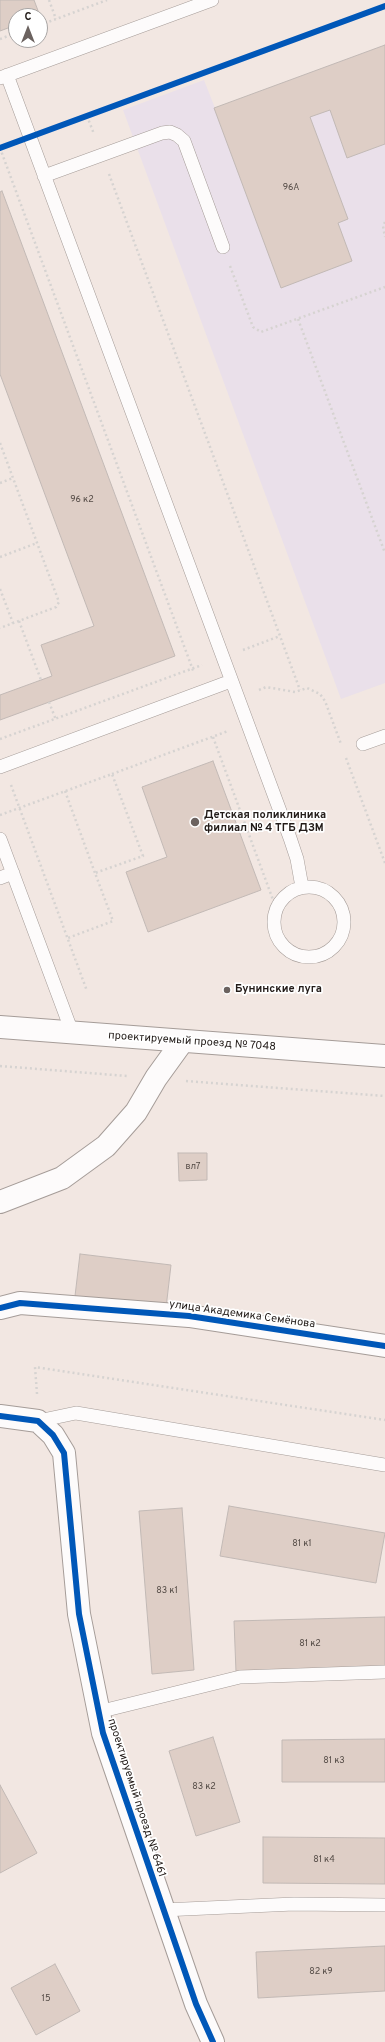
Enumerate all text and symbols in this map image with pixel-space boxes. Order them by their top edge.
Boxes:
north arrow [8,8,48,48]
text: С [24,10,32,24]
house number: 96А [283,183,299,193]
house number: 96 к2 [70,495,94,505]
place label: Детская поликлиника филиал № 4 ТГБ ДЗМ [204,809,326,835]
marker: Детская поликлиника филиал № 4 ТГБ ДЗМ [189,816,201,828]
place label: Бунинские луга [235,983,322,997]
marker: Бунинские луга [222,985,232,995]
street label: проектируемый проезд № 7048 [108,1030,276,1054]
house number: вл7 [186,1162,200,1172]
street label: улица Академика Семёнова [168,1298,316,1332]
house number: 81 к1 [292,1539,312,1549]
house number: 83 к1 [156,1586,178,1596]
house number: 81 к2 [299,1639,321,1649]
street label: проектируемый проезд № 6461 [104,1717,168,1879]
house number: 81 к3 [323,1756,345,1766]
house number: 83 к2 [192,1782,216,1792]
house number: 81 к4 [313,1855,335,1865]
house number: 82 к9 [309,1967,333,1977]
house number: 15 [42,1994,50,2004]

